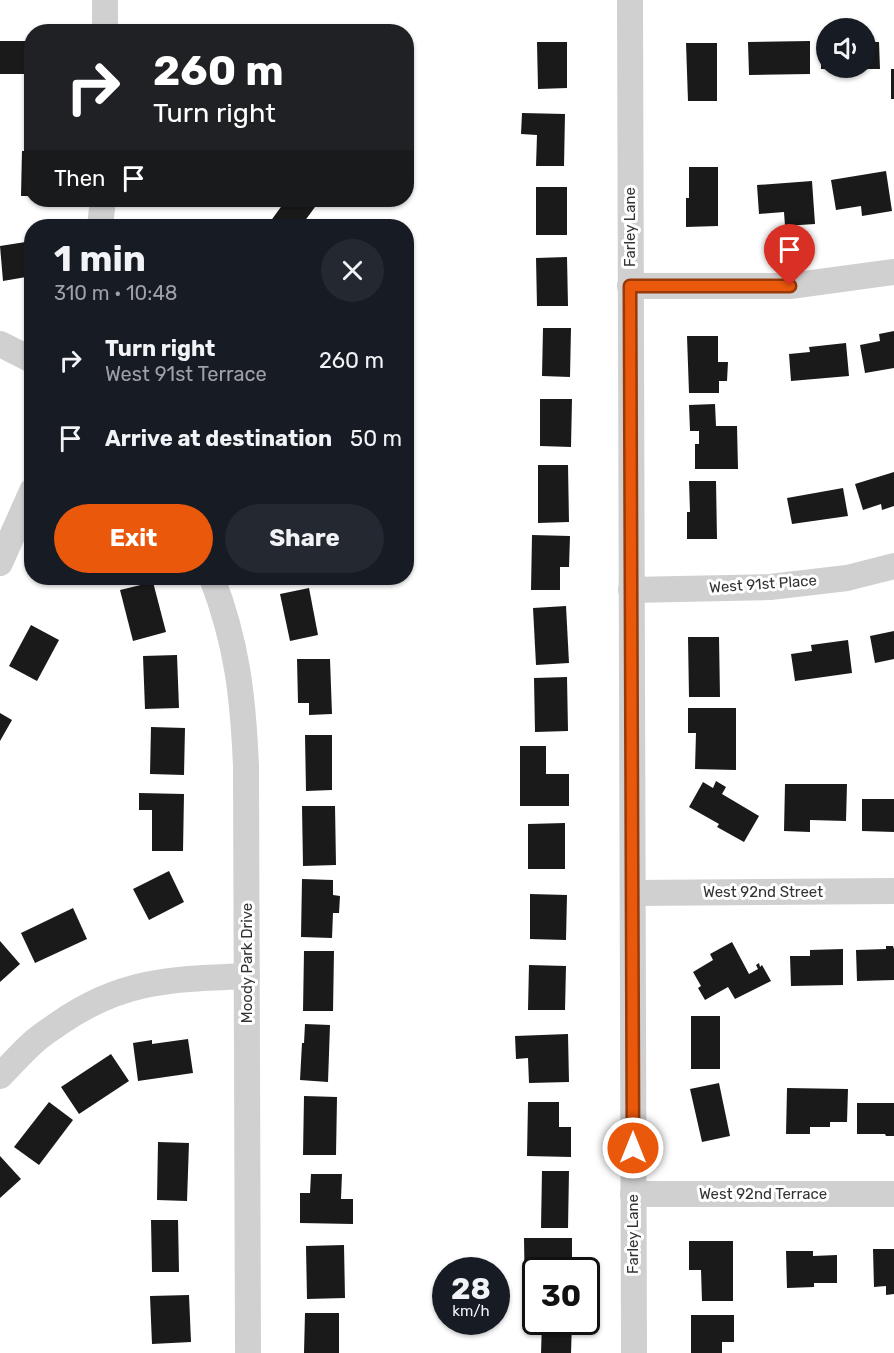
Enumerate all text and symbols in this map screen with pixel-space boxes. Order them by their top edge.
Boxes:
map controls [816,18,876,78]
button: sound [816,18,876,78]
text: 260 m [153,46,284,96]
icon: right [54,48,132,126]
text: Turn right [153,97,276,129]
icon: arrive [117,162,150,195]
text: Then [54,165,105,192]
street label: Farley Lane [621,187,639,267]
pin [764,224,815,286]
icon: arrive [773,233,806,266]
text: 1 min [54,237,146,280]
button: close [321,239,384,302]
text: 310 m · 10:48 [54,281,178,305]
text: Turn right [105,335,215,362]
icon: right [54,344,87,377]
text: 260 m [319,347,384,374]
text: West 91st Terrace [105,362,267,386]
icon: arrive [54,422,87,455]
text: Arrive at destination [105,425,332,452]
text: 50 m [350,425,402,452]
button: Exit [54,504,213,573]
button: Share [225,504,384,573]
street label: West 91st Place [708,571,818,597]
street label: West 92nd Street [703,883,823,901]
street label: Moody Park Drive [238,903,256,1023]
position arrow [601,1116,665,1180]
street label: West 92nd Terrace [699,1185,827,1203]
street label: Farley Lane [624,1194,642,1274]
speed limit sign: 30 [522,1257,600,1335]
text: 28 [451,1271,491,1307]
text: km/h [452,1302,490,1320]

